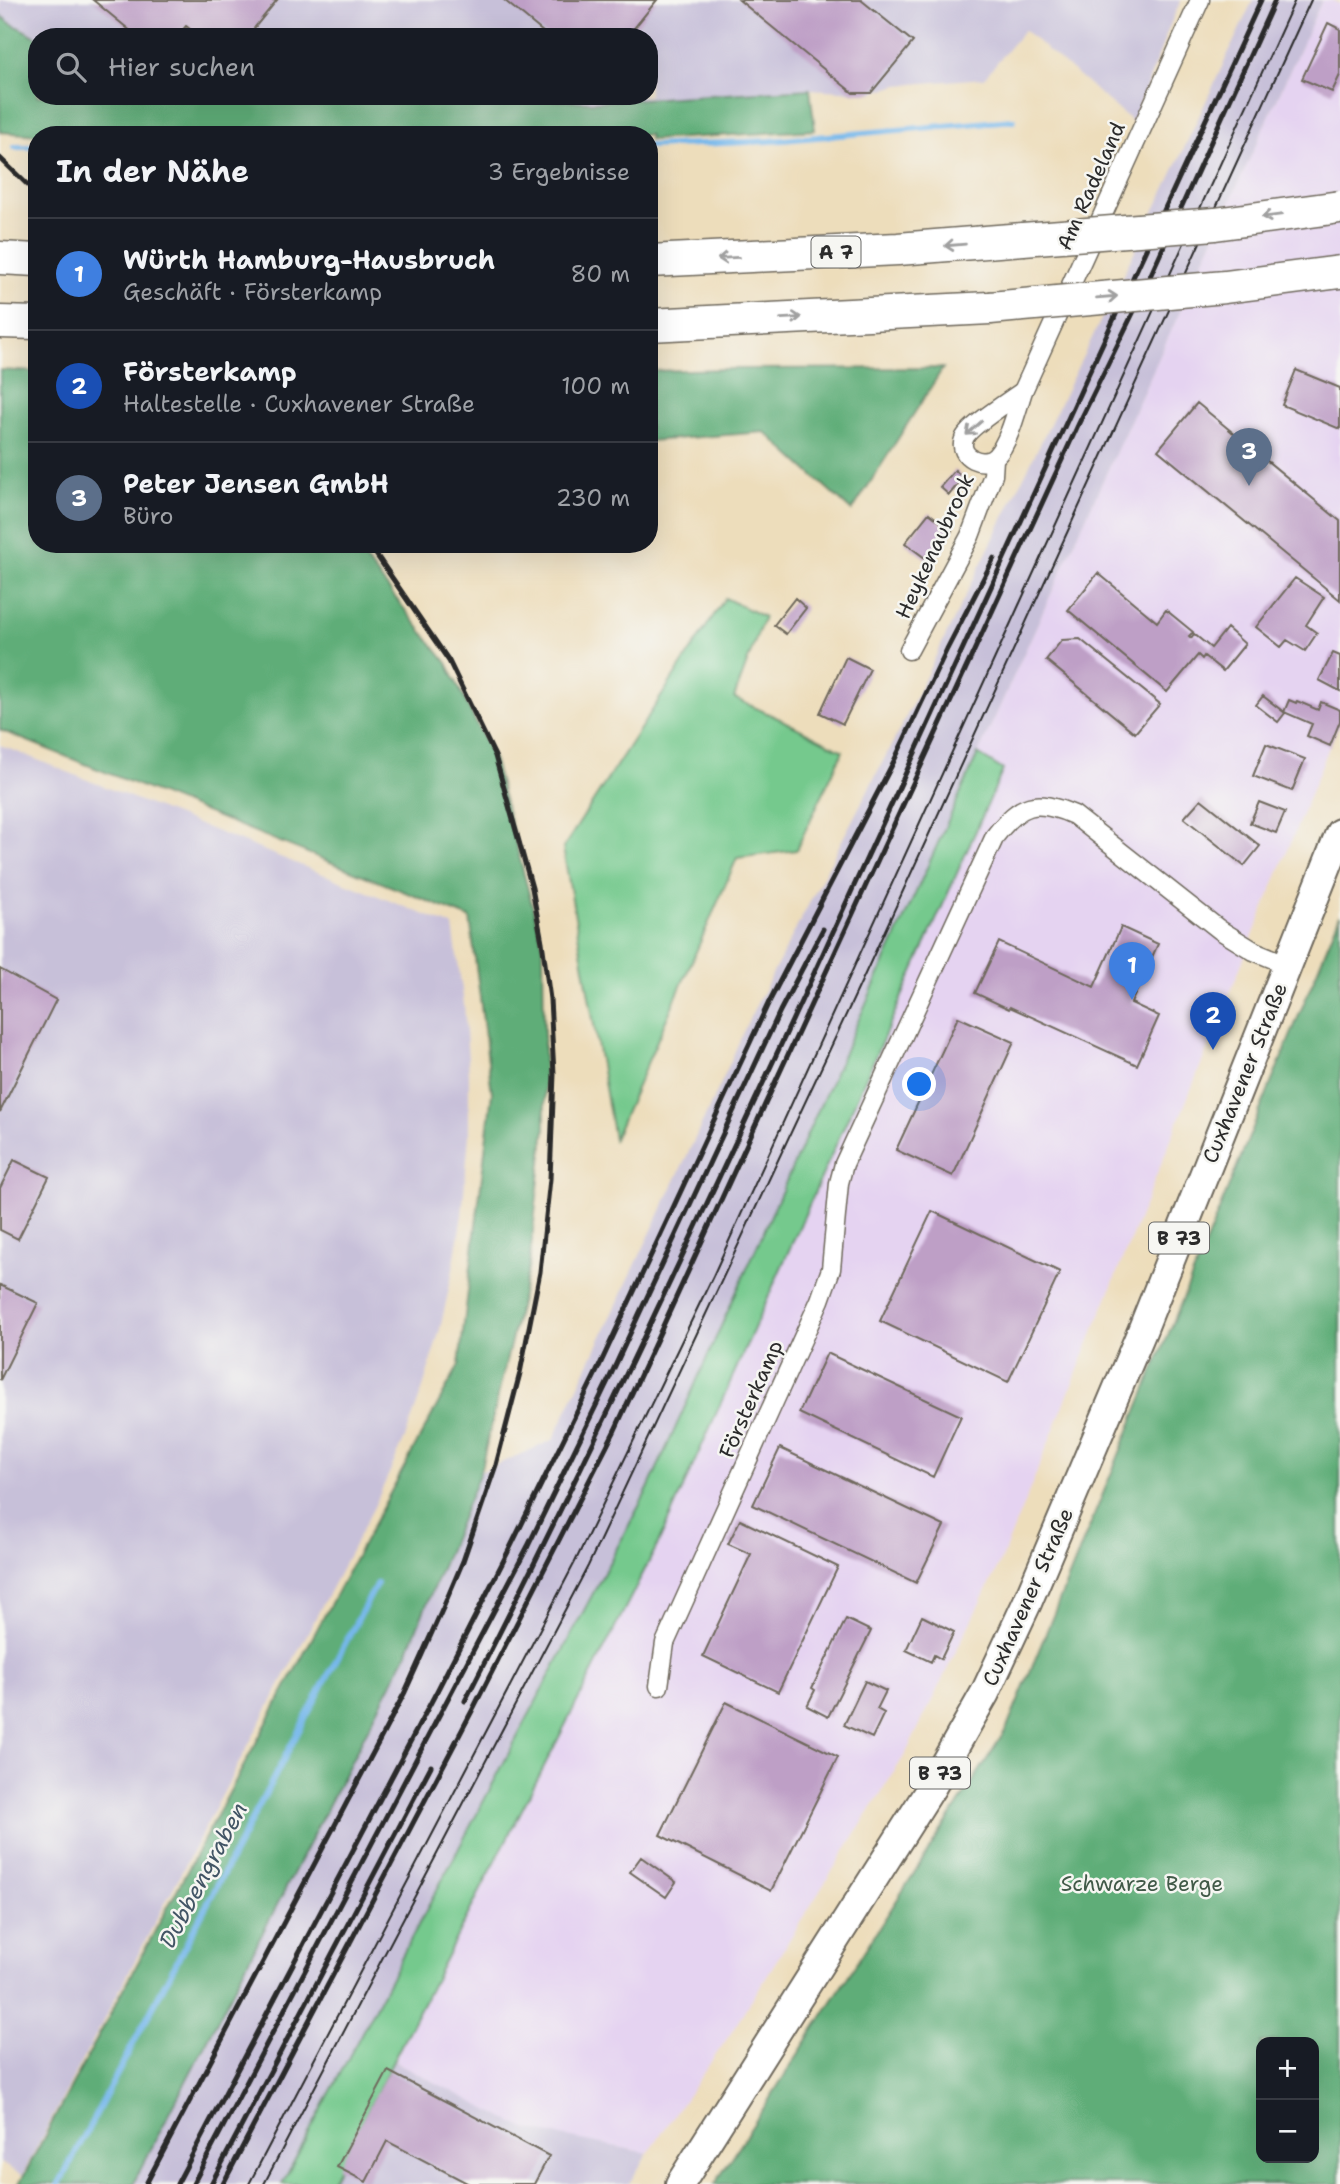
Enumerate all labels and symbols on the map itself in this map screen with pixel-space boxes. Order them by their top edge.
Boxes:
street label: Am Radeland [1050,117,1132,255]
one-way arrow [1261,210,1284,223]
road number: A 7 [812,236,860,268]
one-way arrow [944,239,967,252]
one-way arrow [716,251,739,264]
one-way arrow [1095,291,1118,304]
one-way arrow [779,311,802,324]
one-way arrow [965,420,983,436]
pin: 3 [1226,428,1272,486]
street label: Heykenaubrook [889,469,981,623]
pin: 1 [1109,942,1155,1000]
street label: Cuxhavener Straße [1196,979,1294,1167]
pin: 2 [1190,992,1236,1050]
your location [902,1067,936,1101]
road number: B 73 [1149,1222,1209,1254]
street label: Försterkamp [713,1336,789,1462]
street label: Cuxhavener Straße [976,1503,1080,1691]
road number: B 73 [910,1758,970,1788]
water label: Dubbengraben [152,1797,254,1953]
park label: Schwarze Berge [1061,1870,1223,1898]

